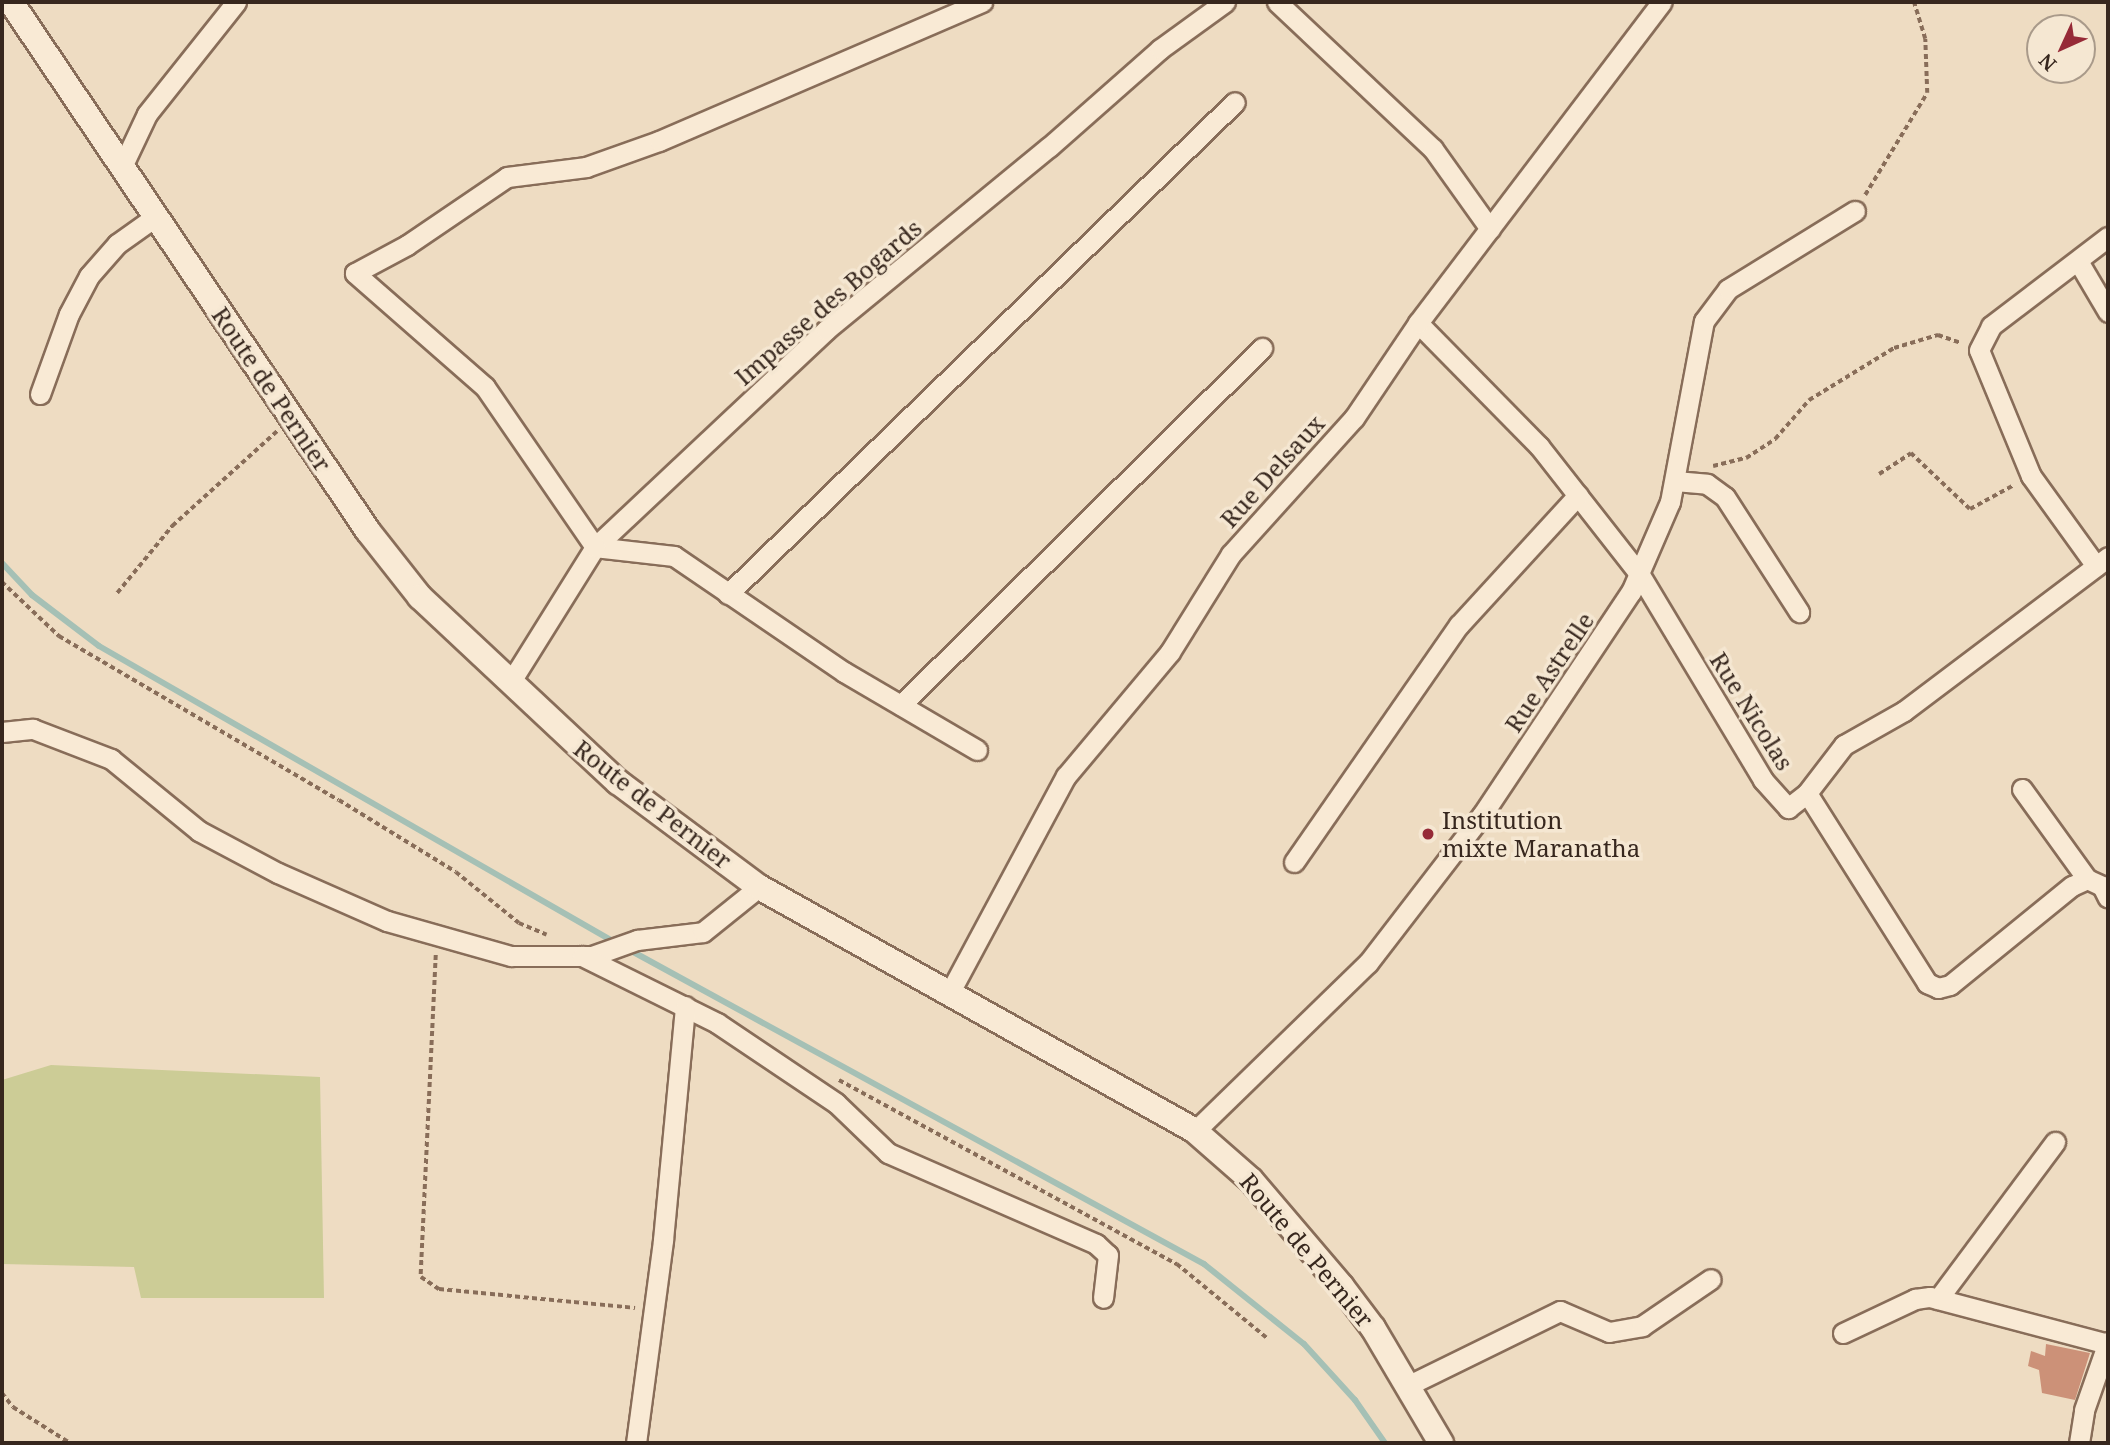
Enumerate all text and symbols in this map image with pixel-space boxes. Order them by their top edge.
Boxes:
north arrow [2026,14,2096,84]
text: N [2033,48,2062,77]
street label: Impasse des Bogards [729,213,927,391]
street label: Route de Pernier [206,301,338,477]
street label: Rue Delsaux [1214,409,1330,533]
street label: Rue Astrelle [1498,607,1600,737]
street label: Rue Nicolas [1704,647,1800,775]
street label: Route de Pernier [568,734,738,874]
place label: Institution mixte Maranatha [1442,806,1640,862]
marker: Institution mixte Maranatha [1420,826,1436,842]
street label: Route de Pernier [1234,1167,1380,1333]

